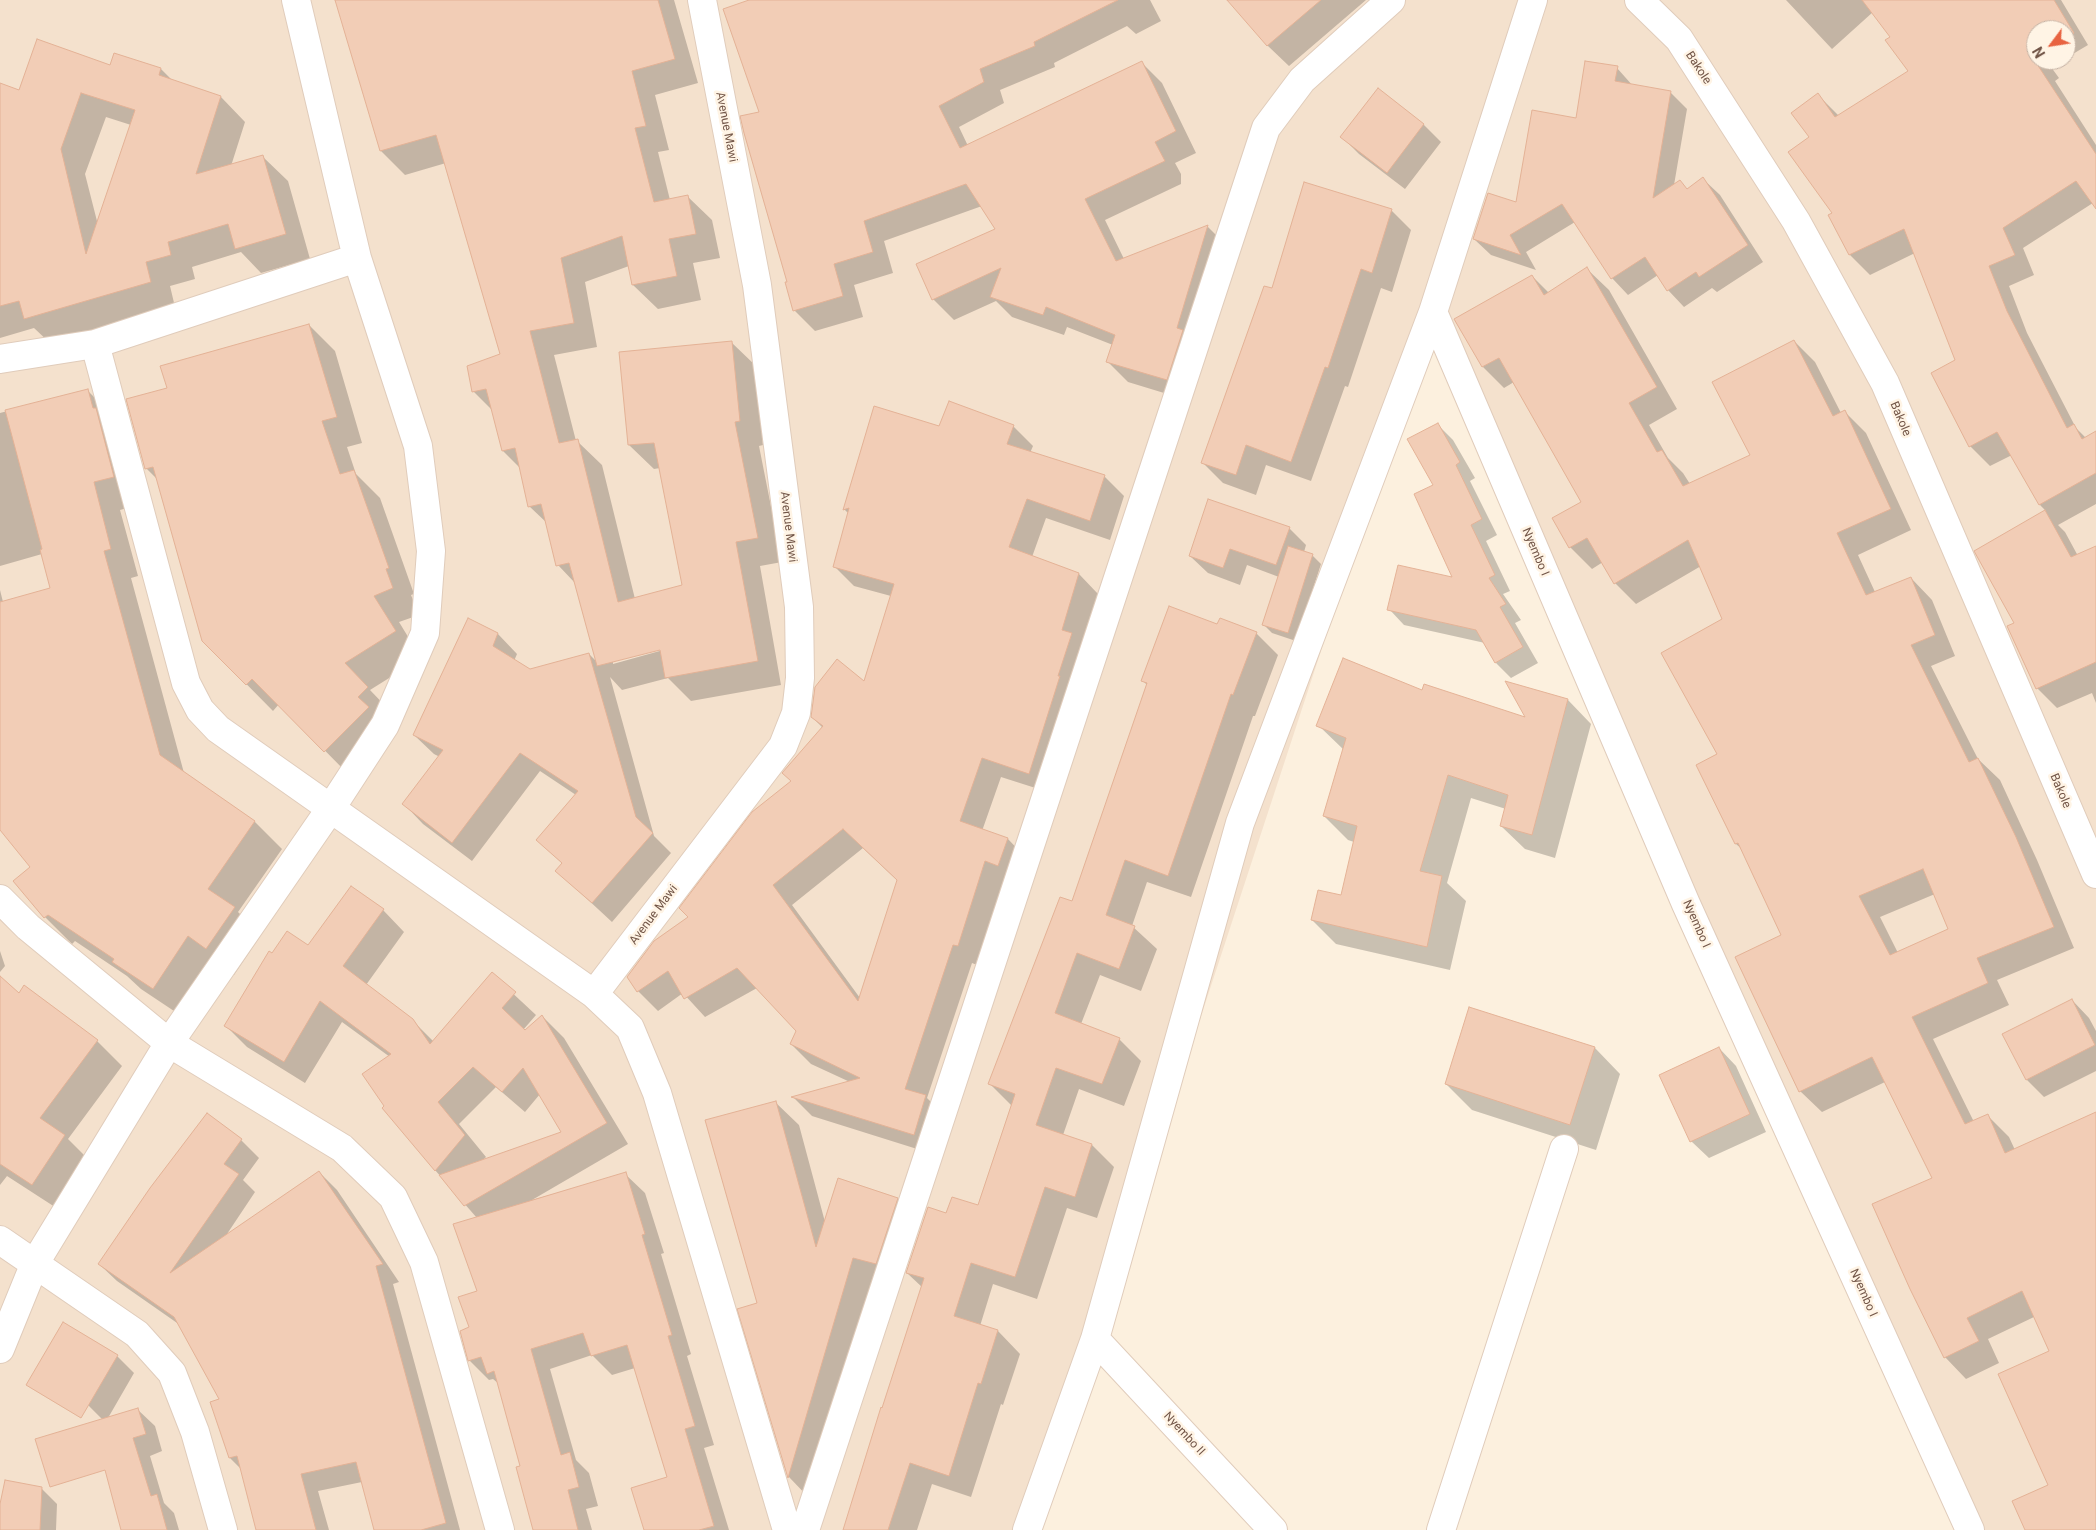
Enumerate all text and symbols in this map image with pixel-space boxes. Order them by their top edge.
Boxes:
north arrow [2026,20,2076,70]
text: N [2030,44,2048,61]
street label: Bakole [1682,49,1714,87]
street label: Avenue Mawi [712,91,740,163]
street label: Bakole [1886,400,1914,438]
street label: Avenue Mawi [777,491,799,563]
street label: Nyembo I [1518,526,1552,578]
street label: Bakole [2046,772,2074,810]
street label: Avenue Mawi [627,882,681,948]
street label: Nyembo I [1679,898,1713,950]
street label: Nyembo I [1846,1267,1880,1319]
street label: Nyembo II [1160,1409,1208,1459]

